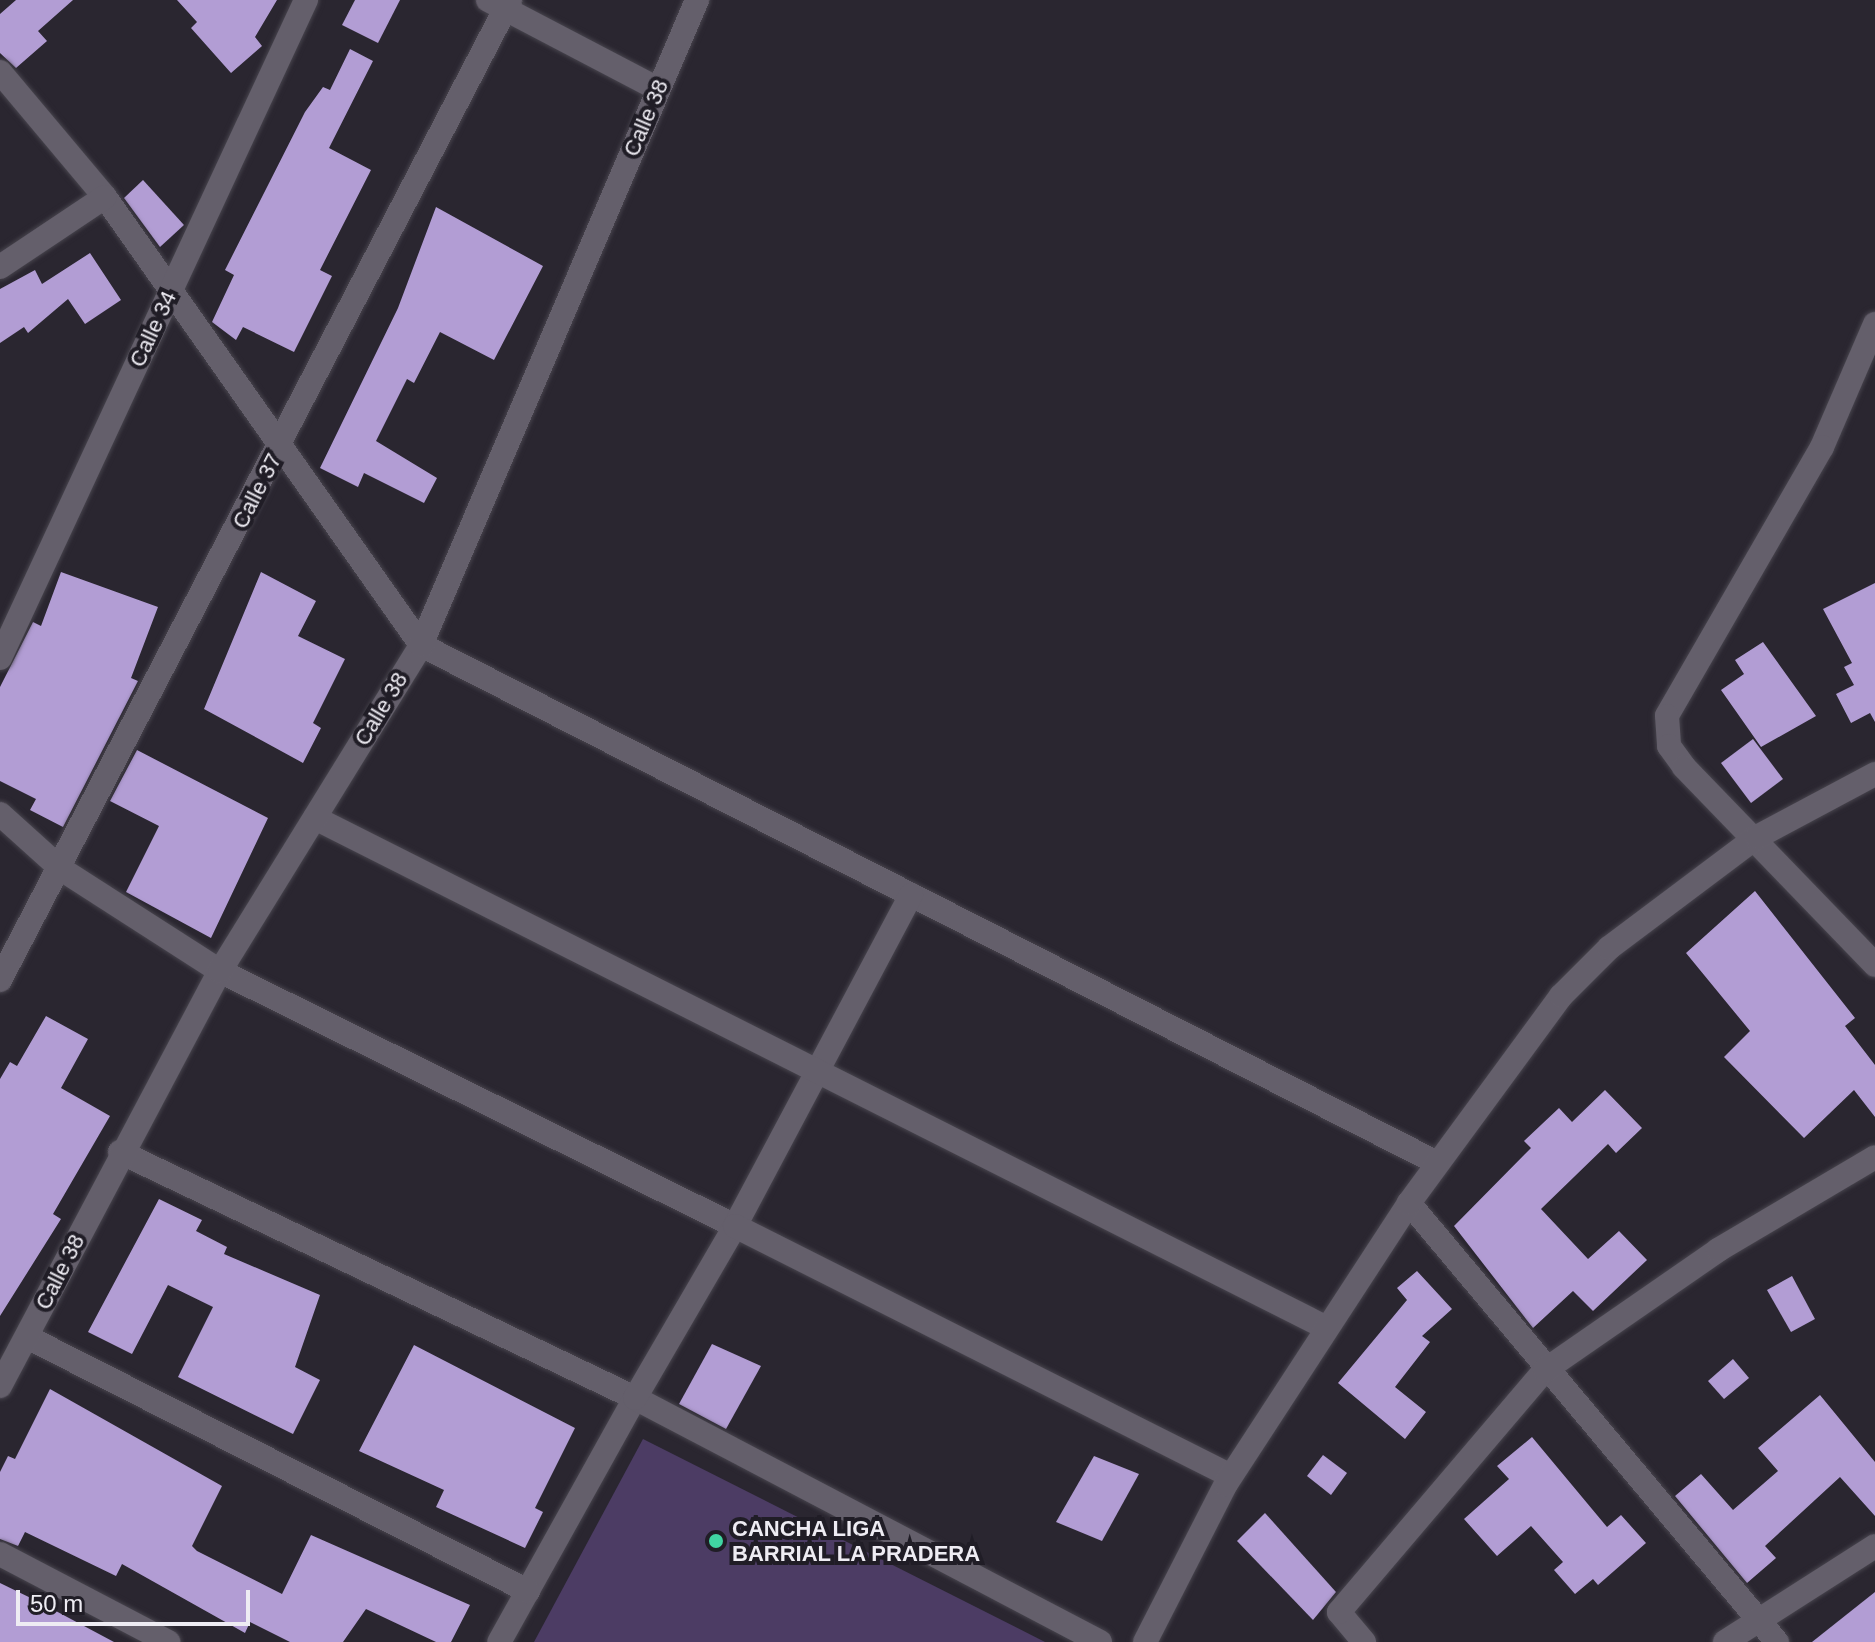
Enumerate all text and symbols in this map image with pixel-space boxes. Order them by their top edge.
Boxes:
street label: Calle 38 [618,76,674,160]
street label: Calle 34 [124,287,182,371]
street label: Calle 37 [227,449,287,533]
street label: Calle 38 [349,668,413,750]
street label: Calle 38 [30,1230,90,1314]
place label: CANCHA LIGA BARRIAL LA PRADERA [732,1515,981,1566]
marker: CANCHA LIGA BARRIAL LA PRADERA [707,1532,725,1550]
scale bar [20,1574,254,1624]
text: 50 m [30,1590,83,1617]

